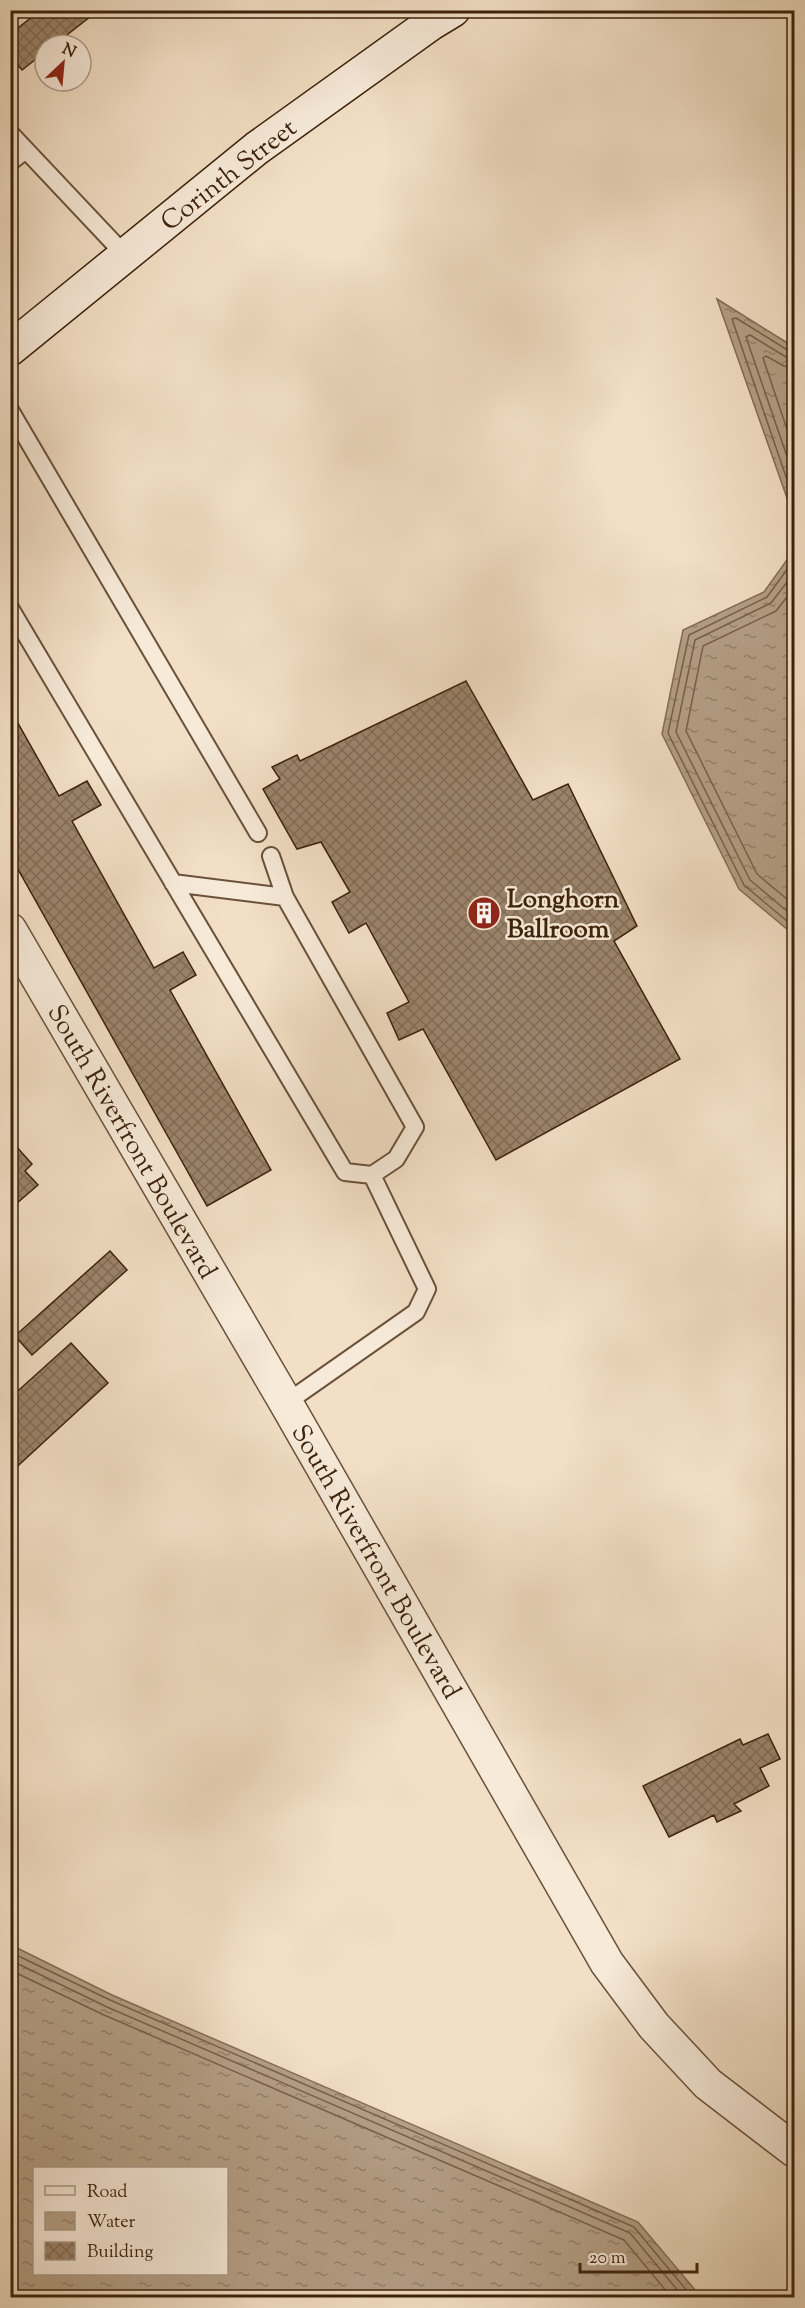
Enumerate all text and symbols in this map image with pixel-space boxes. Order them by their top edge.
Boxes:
north arrow [33,33,93,93]
text: N [58,39,79,65]
street label: Corinth Street [154,111,305,241]
place label: Longhorn Ballroom [507,882,620,949]
building icon: Longhorn Ballroom [466,895,502,931]
street label: South Riverfront Boulevard [37,998,225,1287]
street label: South Riverfront Boulevard [281,1418,469,1707]
legend [33,2167,228,2275]
text: Road [87,2180,127,2206]
text: Water [87,2210,136,2236]
scale bar [580,2236,697,2274]
text: Building [87,2240,153,2266]
text: 20 m [589,2246,626,2272]

